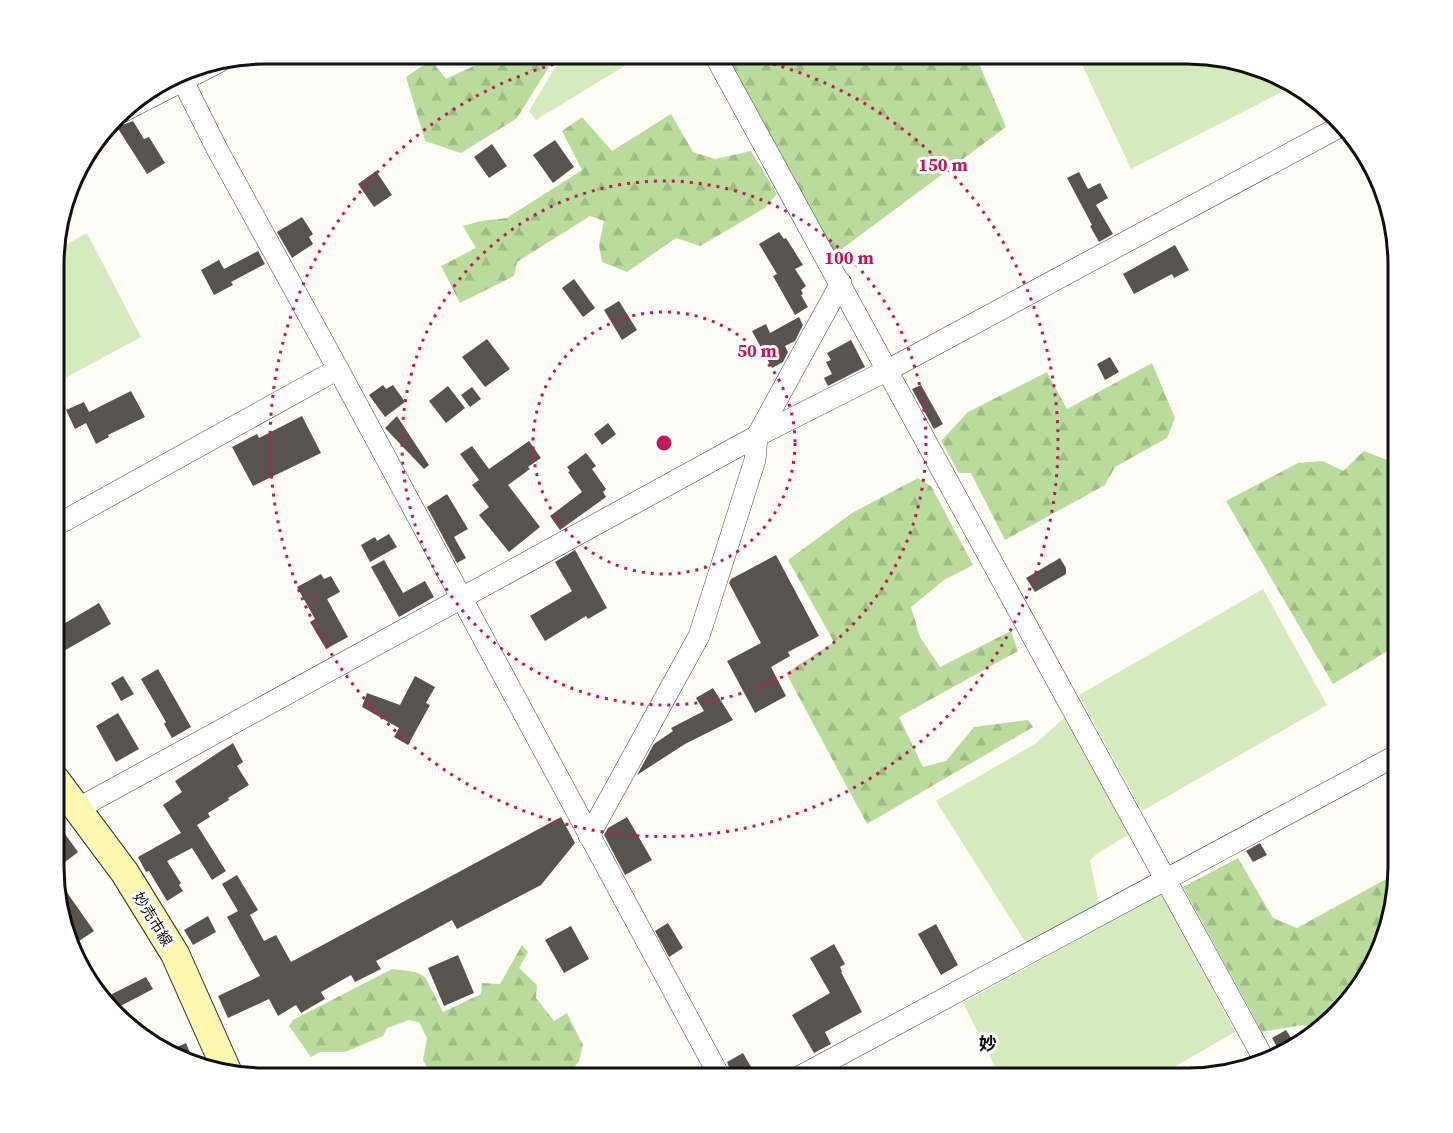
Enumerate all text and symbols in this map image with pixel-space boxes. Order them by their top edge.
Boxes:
text: 150 m [918,152,968,177]
text: 100 m [824,245,874,270]
text: 50 m [737,338,777,363]
centre of rings [654,433,674,453]
street label: 妙売市線 [128,888,178,950]
district label: 妙 [979,1031,997,1056]

